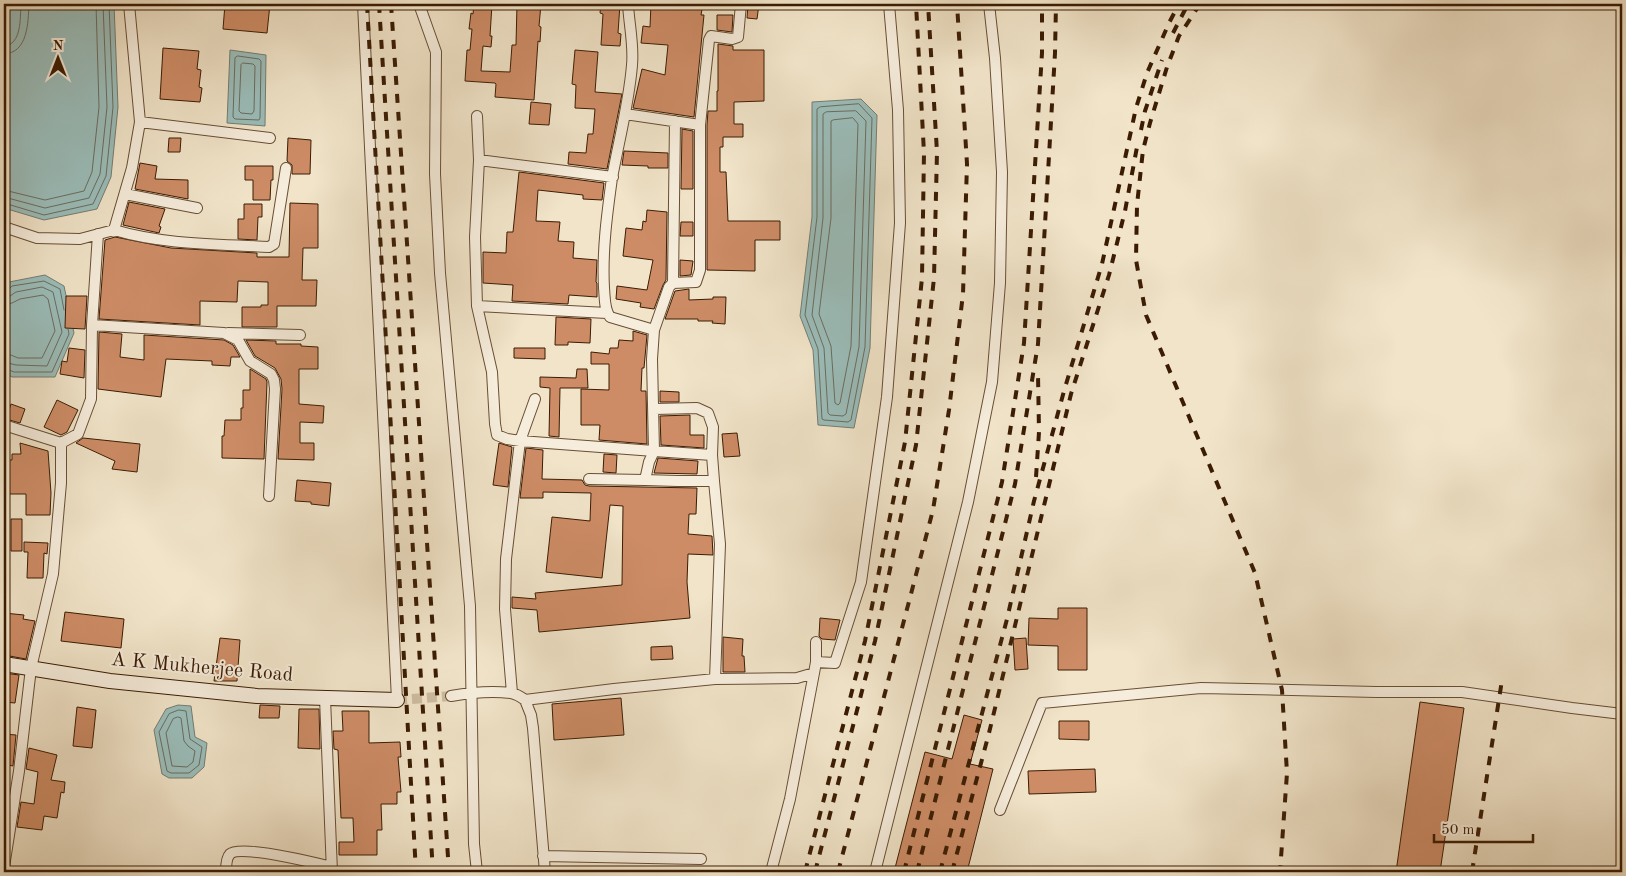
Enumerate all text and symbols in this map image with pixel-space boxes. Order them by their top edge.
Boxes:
north arrow [32,32,82,82]
text: N [53,39,64,53]
street label: A K Mukherjee Road [110,650,294,686]
scale bar [1434,811,1532,843]
text: 50 m [1441,823,1475,838]

